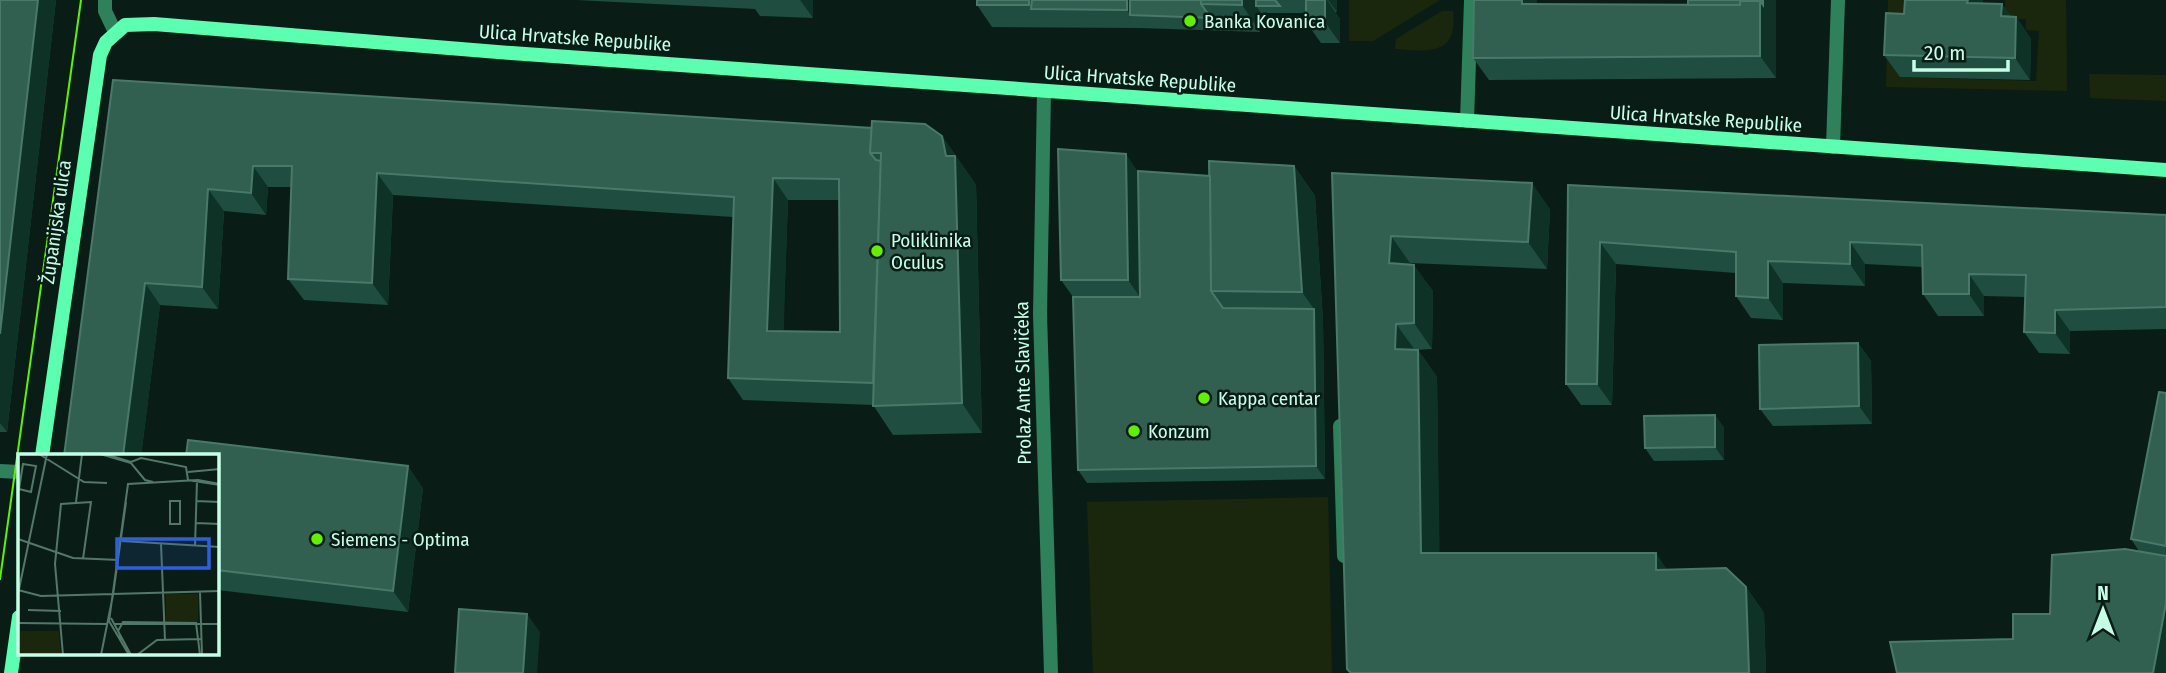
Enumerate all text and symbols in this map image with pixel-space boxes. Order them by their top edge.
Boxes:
place label: Banka Kovanica [1204,10,1325,33]
marker: Banka Kovanica [1182,13,1198,29]
street label: Ulica Hrvatske Republike [478,20,672,56]
scale bar [1914,28,2008,72]
text: 20 m [1924,40,1965,66]
street label: Ulica Hrvatske Republike [1043,61,1237,97]
street label: Ulica Hrvatske Republike [1609,101,1803,137]
street label: Županijska ulica [36,159,76,285]
place label: Poliklinika Oculus [891,229,972,274]
marker: Poliklinika Oculus [869,243,885,259]
street label: Prolaz Ante Slavičeka [1010,301,1036,465]
place label: Kappa centar [1218,387,1321,410]
marker: Kappa centar [1196,390,1212,406]
place label: Konzum [1148,420,1210,443]
marker: Konzum [1126,423,1142,439]
inset map [18,454,219,656]
place label: Siemens - Optima [331,528,470,551]
marker: Siemens - Optima [309,531,325,547]
north arrow [2068,575,2138,645]
text: N [2097,582,2109,605]

